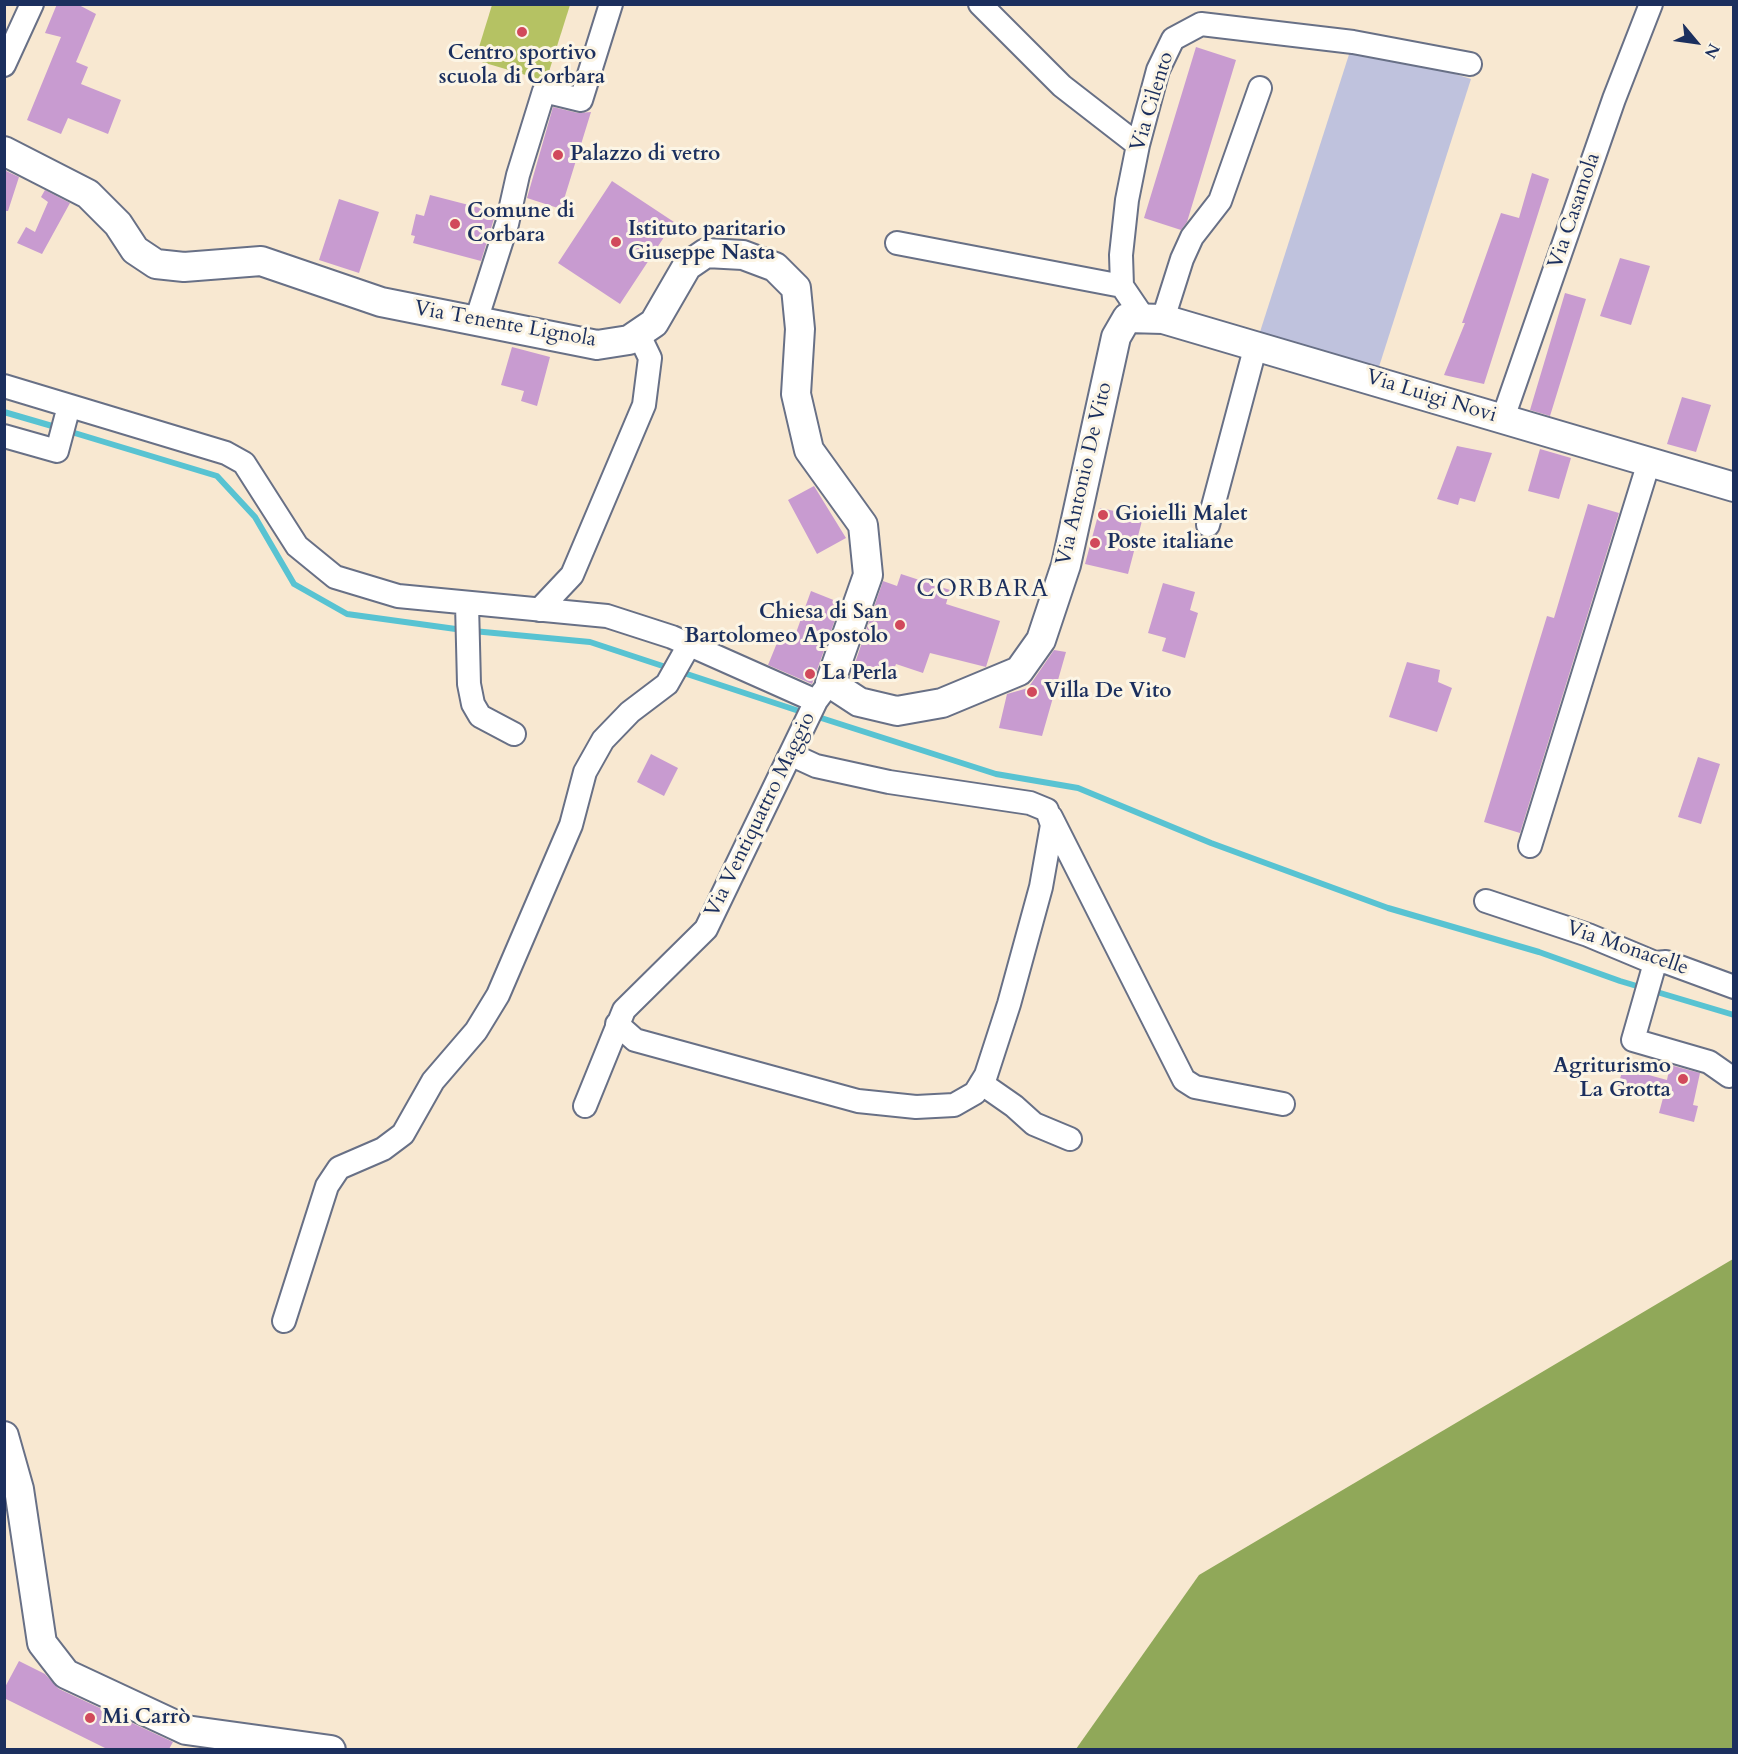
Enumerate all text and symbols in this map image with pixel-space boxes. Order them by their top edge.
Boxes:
north arrow [1666,12,1726,72]
marker: Centro sportivo scuola di Corbara [515,25,529,39]
text: N [1699,39,1725,62]
place label: Centro sportivo scuola di Corbara [439,41,605,91]
street label: Via Cilento [1126,49,1180,155]
place label: Palazzo di vetro [570,142,720,168]
marker: Palazzo di vetro [551,148,565,162]
street label: Via Casamola [1543,150,1607,272]
place label: Comune di Corbara [467,199,575,249]
marker: Comune di Corbara [448,217,462,231]
place label: Istituto paritario Giuseppe Nasta [628,217,786,267]
marker: Istituto paritario Giuseppe Nasta [609,235,623,249]
street label: Via Tenente Lignola [412,297,598,353]
street label: Via Luigi Novi [1363,365,1499,429]
street label: Via Antonio De Vito [1052,380,1118,568]
place label: Gioielli Malet [1115,502,1247,528]
marker: Gioielli Malet [1096,508,1110,522]
place label: Poste italiane [1107,530,1234,556]
marker: Poste italiane [1088,536,1102,550]
district label: CORBARA [916,576,1050,604]
place label: Chiesa di San Bartolomeo Apostolo [684,600,888,650]
marker: Chiesa di San Bartolomeo Apostolo [893,618,907,632]
place label: La Perla [822,661,898,687]
marker: La Perla [803,667,817,681]
place label: Villa De Vito [1044,679,1172,705]
marker: Villa De Vito [1025,685,1039,699]
street label: Via Ventiquattro Maggio [700,708,822,922]
street label: Via Monacelle [1563,916,1691,982]
place label: Agriturismo La Grotta [1553,1054,1671,1104]
marker: Agriturismo La Grotta [1676,1072,1690,1086]
place label: Mi Carrò [102,1705,191,1731]
marker: Mi Carrò [83,1711,97,1725]

